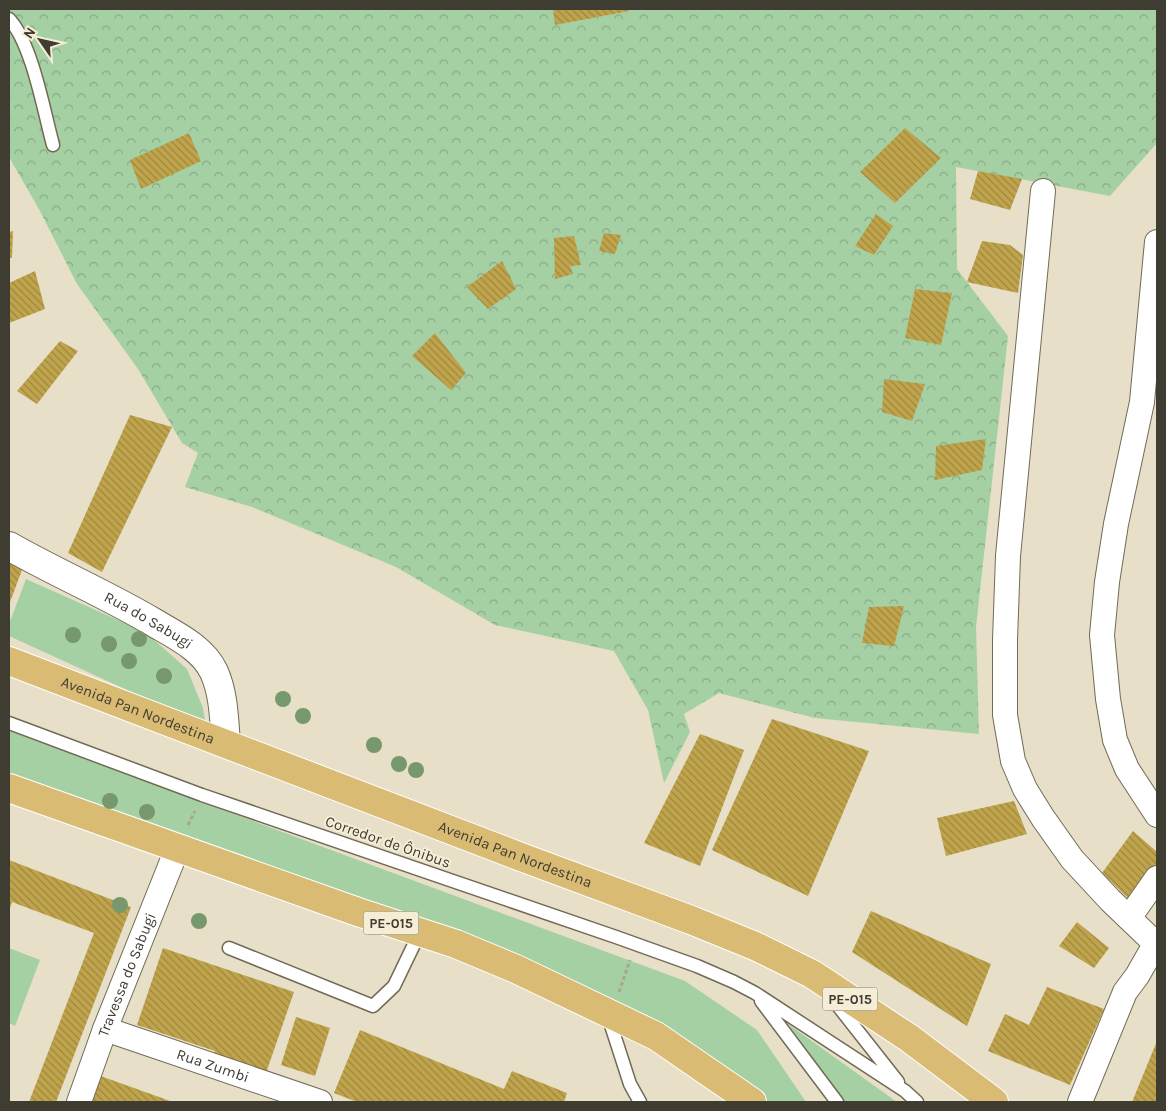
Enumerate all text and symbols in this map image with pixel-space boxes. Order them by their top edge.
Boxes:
north arrow [15,15,65,65]
text: N [20,24,39,42]
street label: Rua do Sabugi [101,588,196,653]
street label: Avenida Pan Nordestina [59,673,217,748]
street label: Corredor de Ônibus [323,812,453,872]
street label: Avenida Pan Nordestina [436,817,595,892]
street label: Travessa do Sabugi [94,910,160,1039]
road number: PE-015 [364,911,418,934]
road number: PE-015 [822,988,878,1011]
street label: Rua Zumbi [174,1045,252,1086]

